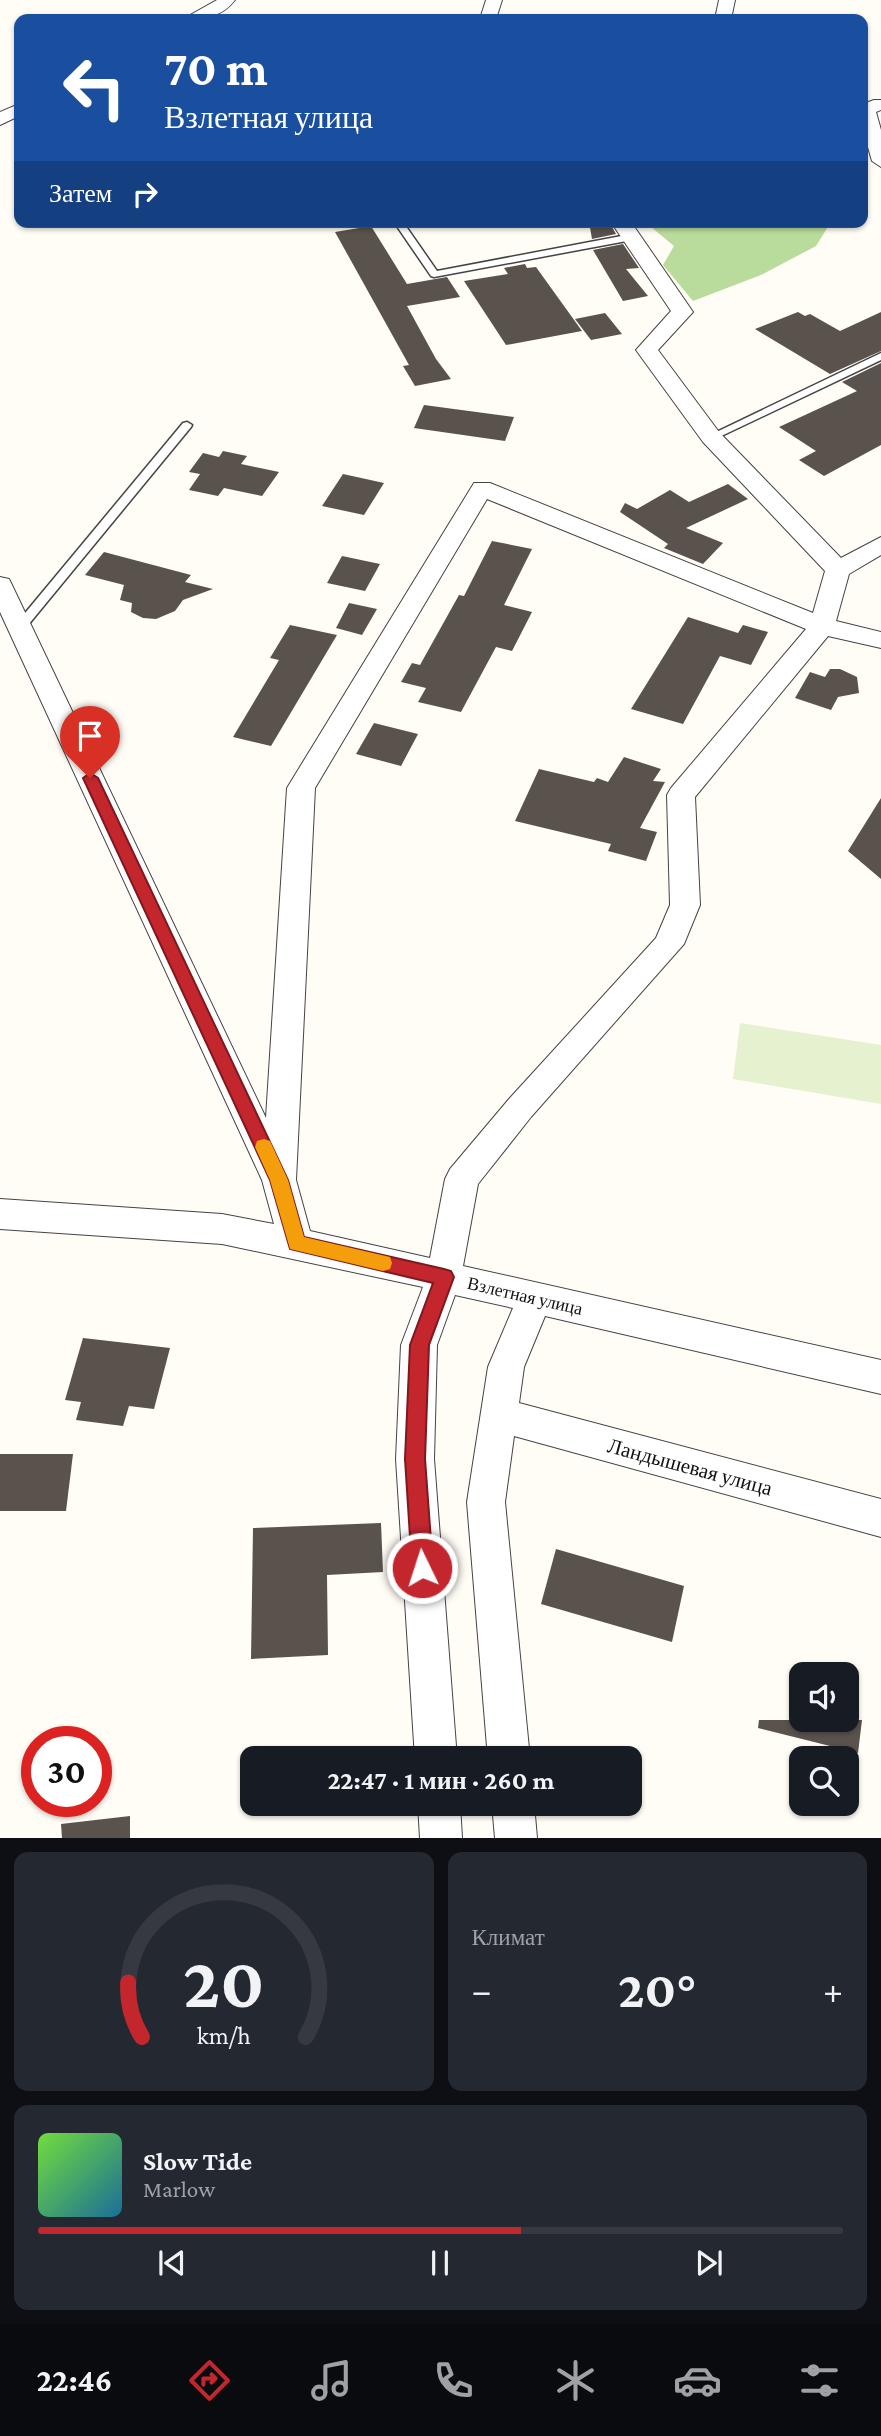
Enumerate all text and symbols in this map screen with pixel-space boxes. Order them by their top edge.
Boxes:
text: 70 m [164,41,268,96]
icon: left [49,42,140,133]
text: Взлетная улица [164,99,373,135]
icon: right [126,175,164,213]
text: Затем [49,179,112,208]
pin [60,706,120,778]
icon: arrive [71,717,109,755]
street label: Взлетная улица [465,1273,585,1319]
street label: Ландышевая улица [605,1433,776,1501]
position arrow [385,1531,459,1605]
map controls [789,1662,859,1816]
button: sound [789,1662,859,1732]
speed limit sign: 30 [21,1726,112,1817]
button: search [789,1746,859,1816]
text: 22:47 · 1 мин · 260 m [327,1766,555,1795]
text: Климат [472,1924,545,1950]
text: 20 [183,1943,264,2024]
text: 20° [618,1960,696,2018]
text: − [472,1969,492,2011]
text: + [823,1969,843,2011]
text: km/h [197,2022,251,2049]
text: Slow Tide [143,2147,252,2176]
text: Marlow [143,2176,215,2202]
icon: previous [153,2244,191,2282]
icon: pause [421,2244,459,2282]
icon: next [690,2244,728,2282]
icon: directions [185,2356,234,2405]
icon: music [307,2356,356,2405]
icon: phone [429,2356,478,2405]
icon: climate [551,2356,600,2405]
icon: car [673,2356,722,2405]
icon: filters [795,2356,844,2405]
text: 22:46 [37,2362,112,2398]

